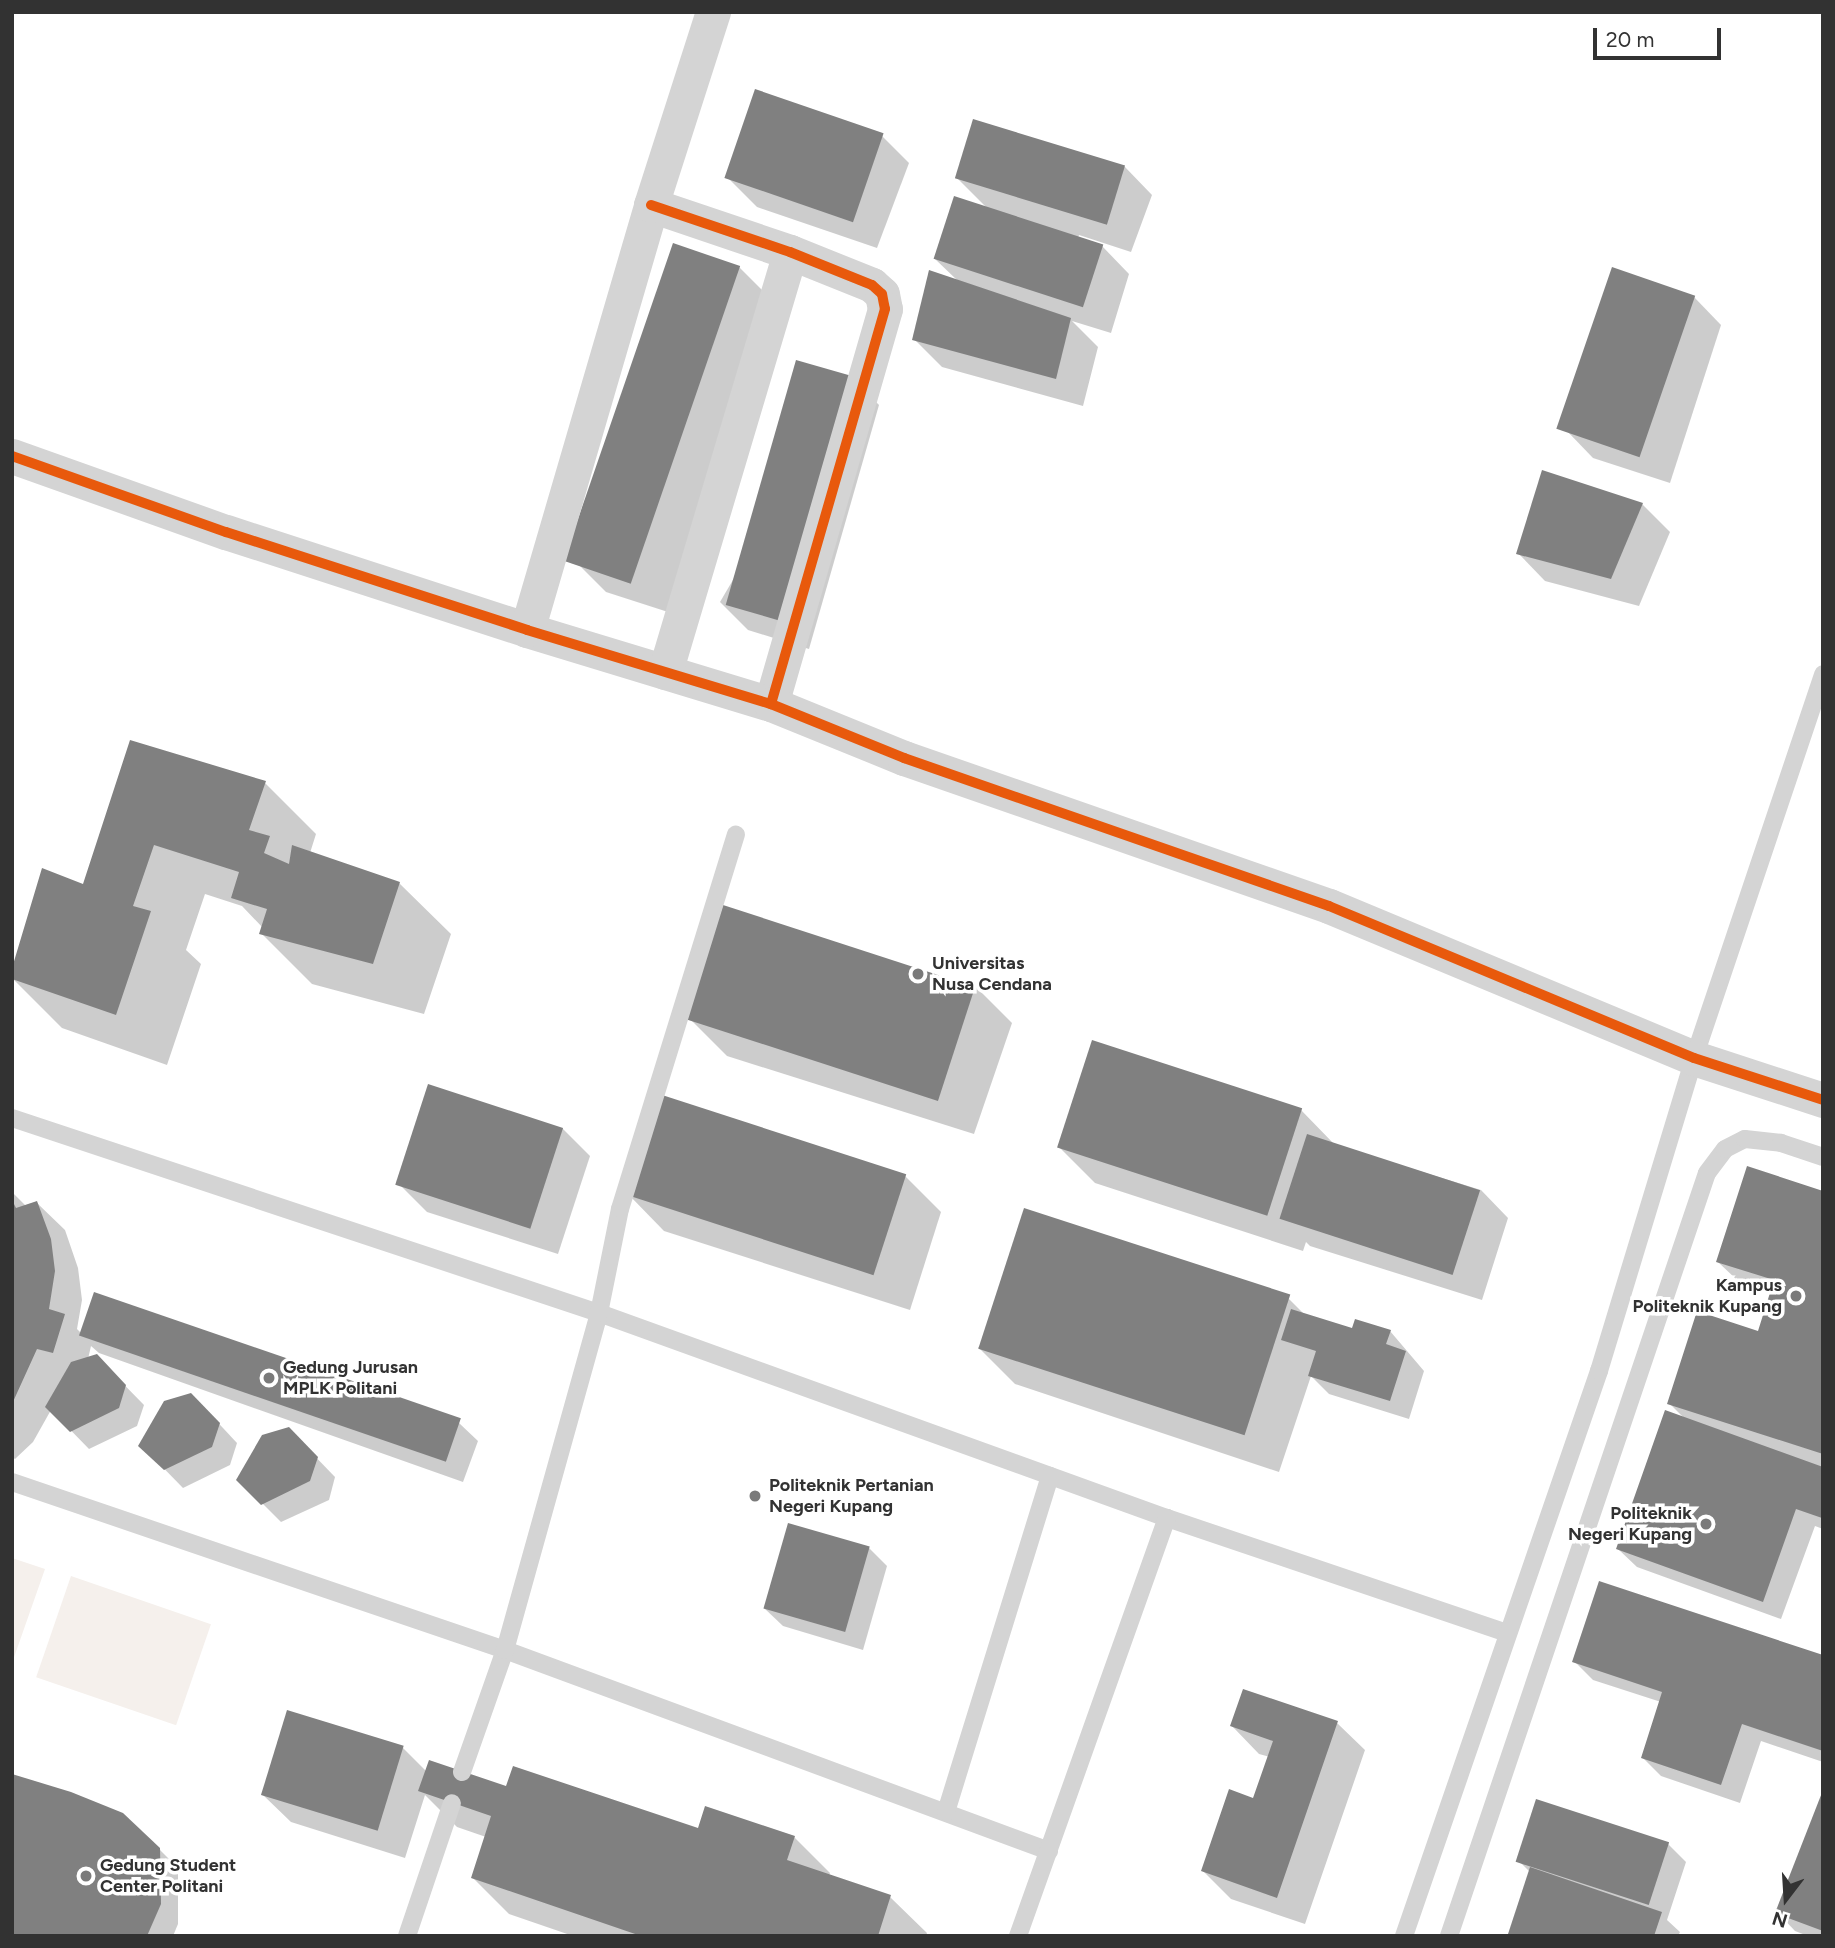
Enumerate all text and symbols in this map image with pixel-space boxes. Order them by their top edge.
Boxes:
scale bar [1597,14,1725,58]
text: 20 m [1606,27,1654,52]
place label: Universitas Nusa Cendana [932,953,1052,996]
marker: Universitas Nusa Cendana [910,966,926,982]
place label: Kampus Politeknik Kupang [1633,1275,1782,1318]
marker: Kampus Politeknik Kupang [1788,1288,1804,1304]
place label: Gedung Jurusan MPLK Politani [283,1357,418,1400]
marker: Gedung Jurusan MPLK Politani [261,1370,277,1386]
place label: Politeknik Pertanian Negeri Kupang [769,1475,934,1518]
marker: Politeknik Pertanian Negeri Kupang [747,1488,763,1504]
place label: Politeknik Negeri Kupang [1568,1503,1692,1546]
marker: Politeknik Negeri Kupang [1698,1516,1714,1532]
place label: Gedung Student Center Politani [100,1855,236,1898]
north arrow [1751,1864,1821,1934]
marker: Gedung Student Center Politani [78,1868,94,1884]
text: N [1769,1906,1790,1933]

